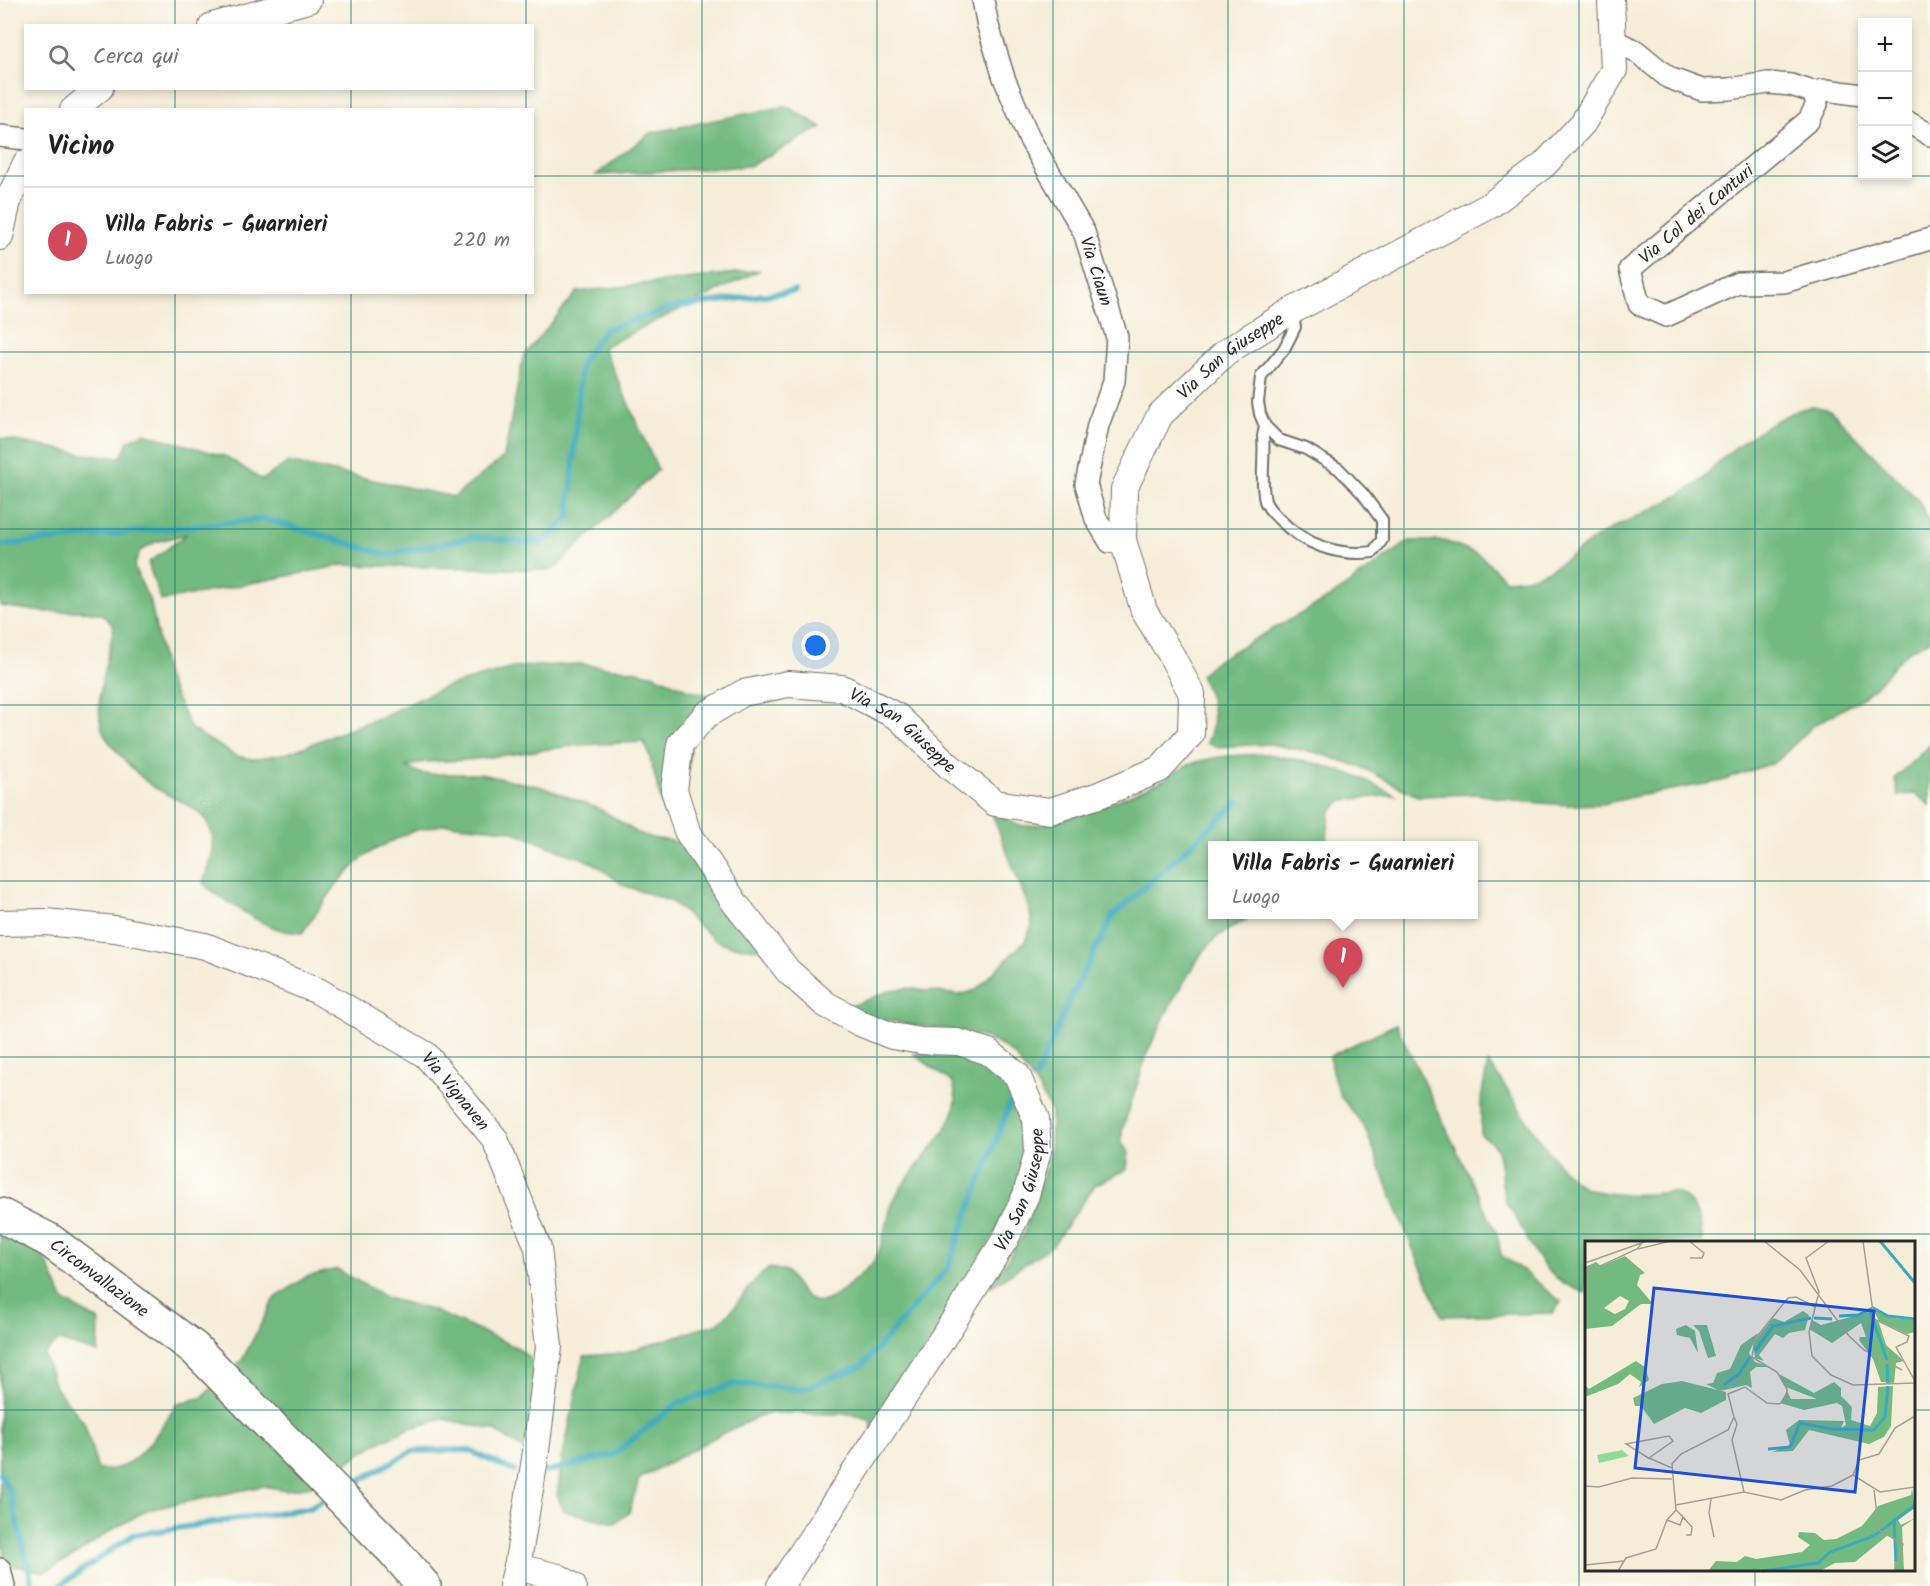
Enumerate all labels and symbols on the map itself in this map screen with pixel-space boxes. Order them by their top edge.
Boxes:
street label: Via Col dei Canturi [1633,158,1762,272]
street label: Via Ciaun [1070,233,1119,310]
street label: Via San Giuseppe [1171,306,1290,408]
your location [801,631,830,660]
street label: Via San Giuseppe [843,681,962,782]
pin: 1 [1324,938,1362,988]
street label: Via Vignaven [413,1046,496,1138]
street label: Via San Giuseppe [988,1127,1054,1258]
street label: Circonvallazione [43,1232,155,1326]
inset map [1585,1241,1915,1571]

